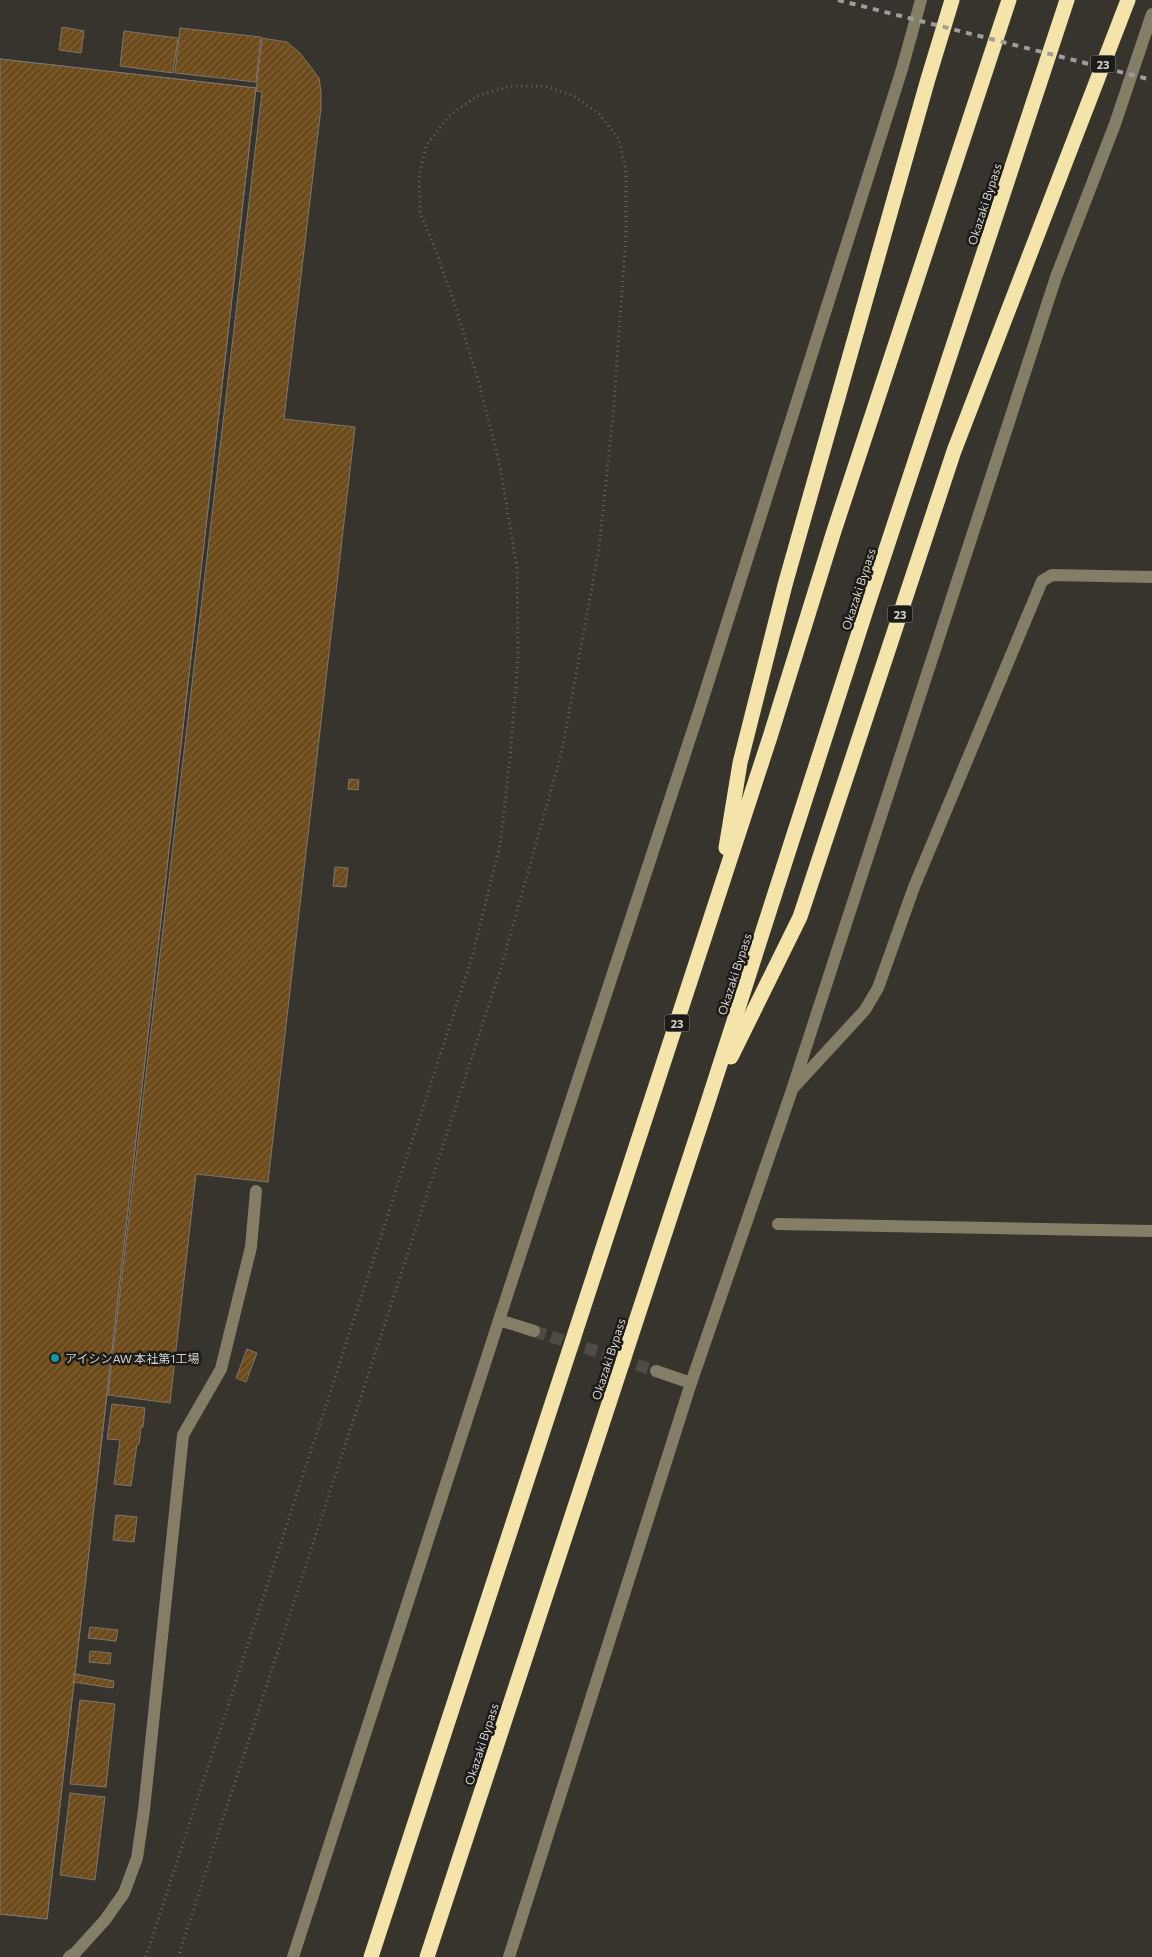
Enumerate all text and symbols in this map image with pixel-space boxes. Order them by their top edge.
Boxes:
road number: 23 [1090,56,1116,72]
street label: Okazaki Bypass [964,161,1004,247]
street label: Okazaki Bypass [838,546,878,632]
road number: 23 [888,606,912,622]
street label: Okazaki Bypass [714,931,754,1017]
road number: 23 [664,1014,690,1032]
street label: Okazaki Bypass [588,1316,628,1402]
place label: アイシンAW 本社第1工場 [65,1351,199,1365]
marker: アイシンAW 本社第1工場 [49,1352,61,1364]
street label: Okazaki Bypass [461,1701,501,1787]

